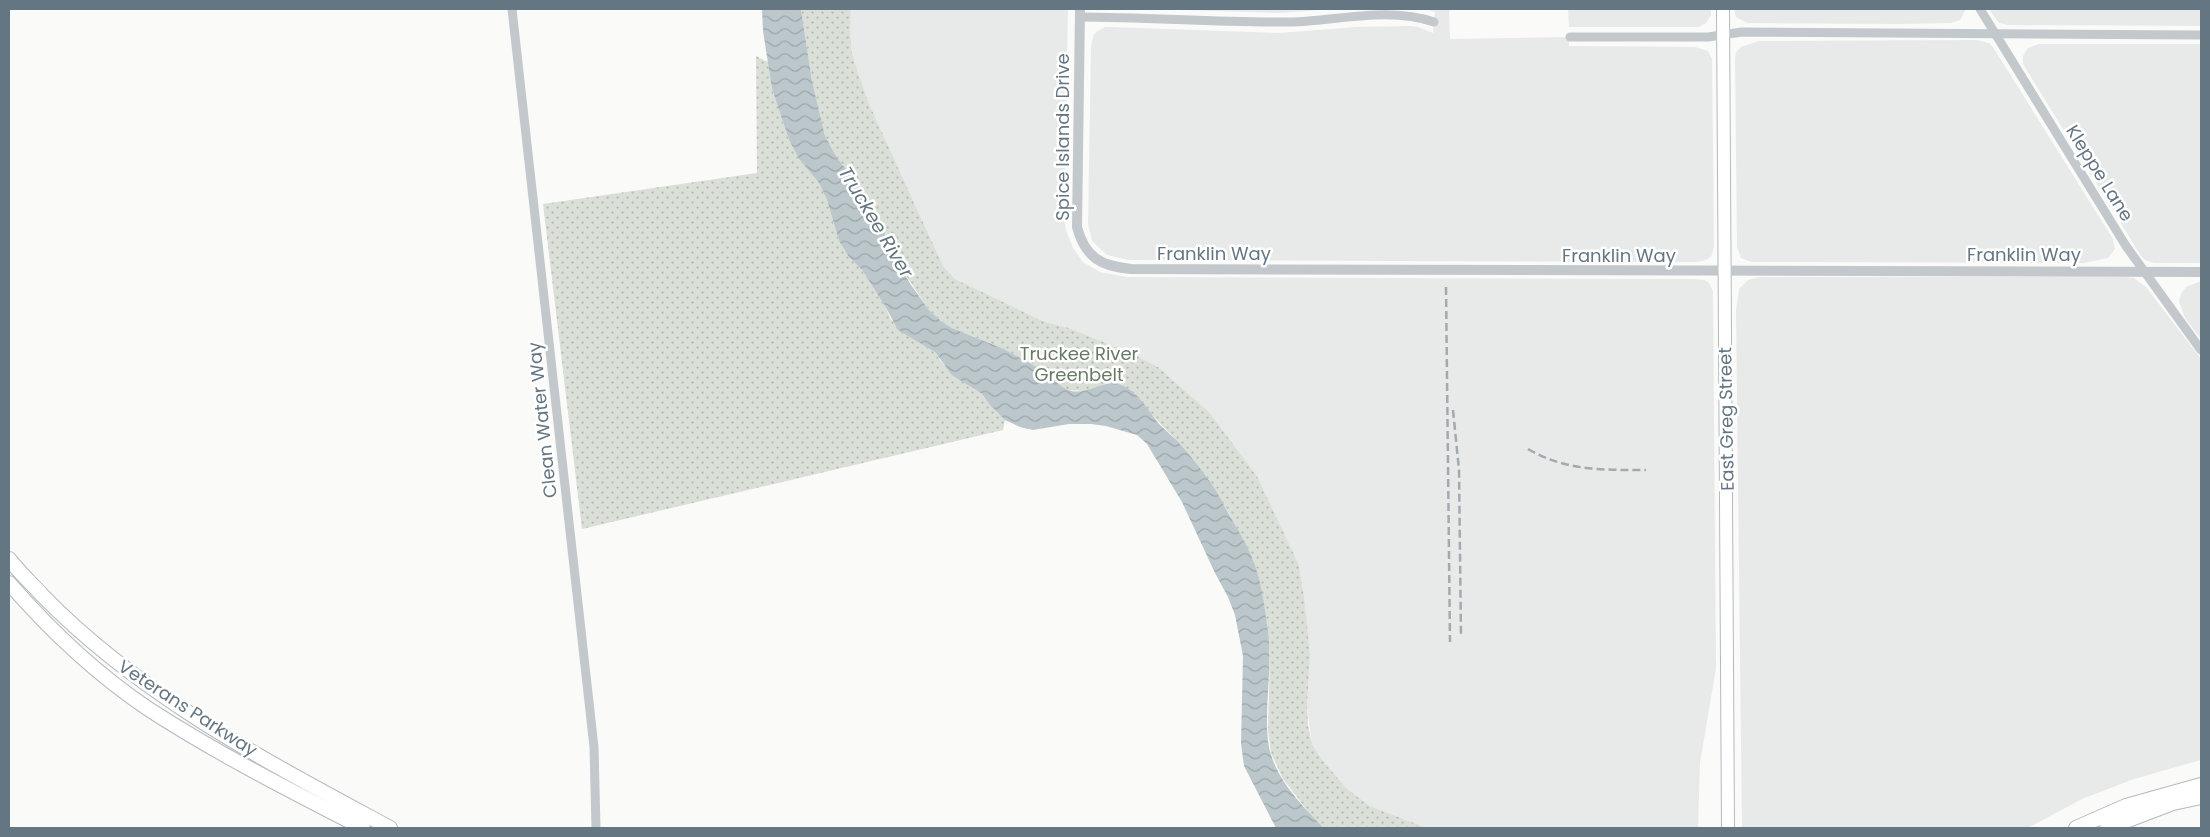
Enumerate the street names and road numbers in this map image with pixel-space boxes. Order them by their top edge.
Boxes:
street label: Spice Islands Drive [1050,53,1075,221]
street label: Kleppe Lane [2060,120,2140,226]
street label: Franklin Way [1157,241,1271,266]
street label: Franklin Way [1967,242,2081,267]
street label: Franklin Way [1562,243,1676,268]
street label: Clean Water Way [521,341,563,499]
street label: East Greg Street [1712,347,1740,491]
street label: Veterans Parkway [114,654,262,762]

